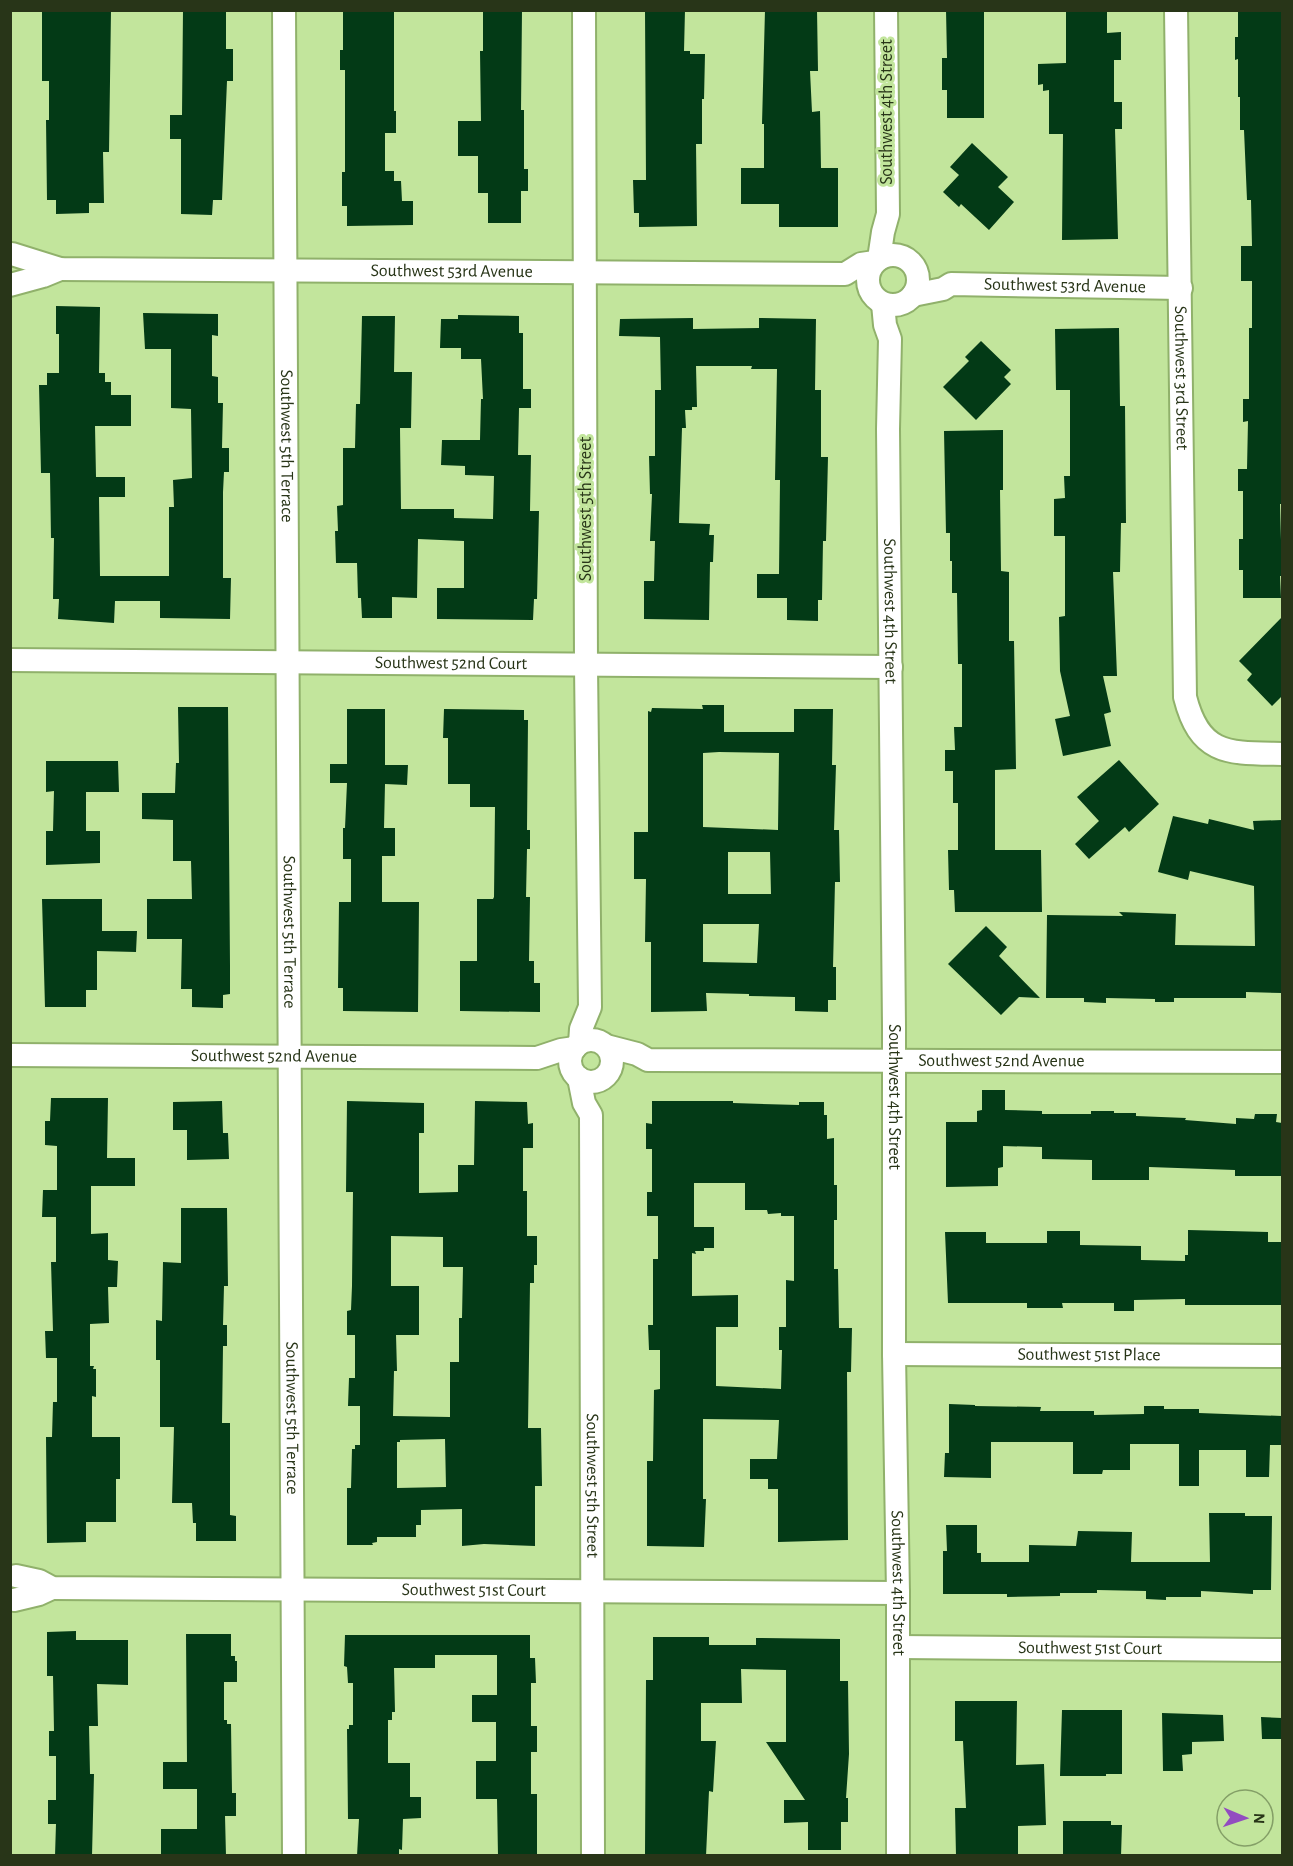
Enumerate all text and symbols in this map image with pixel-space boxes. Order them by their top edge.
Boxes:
street label: Southwest 4th Street [878,39,896,185]
street label: Southwest 53rd Avenue [371,262,533,281]
street label: Southwest 53rd Avenue [984,276,1146,296]
street label: Southwest 3rd Street [1171,306,1191,451]
street label: Southwest 5th Terrace [277,369,296,523]
street label: Southwest 5th Street [577,437,595,581]
street label: Southwest 4th Street [880,538,900,684]
street label: Southwest 52nd Court [375,654,527,673]
street label: Southwest 5th Terrace [280,855,298,1009]
street label: Southwest 4th Street [885,1024,903,1170]
street label: Southwest 52nd Avenue [191,1047,357,1066]
street label: Southwest 52nd Avenue [918,1052,1085,1070]
street label: Southwest 5th Terrace [282,1341,301,1495]
street label: Southwest 51st Place [1017,1346,1161,1364]
street label: Southwest 5th Street [583,1413,601,1558]
street label: Southwest 4th Street [888,1510,907,1656]
street label: Southwest 51st Court [402,1581,546,1600]
street label: Southwest 51st Court [1018,1639,1162,1658]
north arrow [1215,1788,1275,1848]
text: N [1251,1813,1267,1824]

